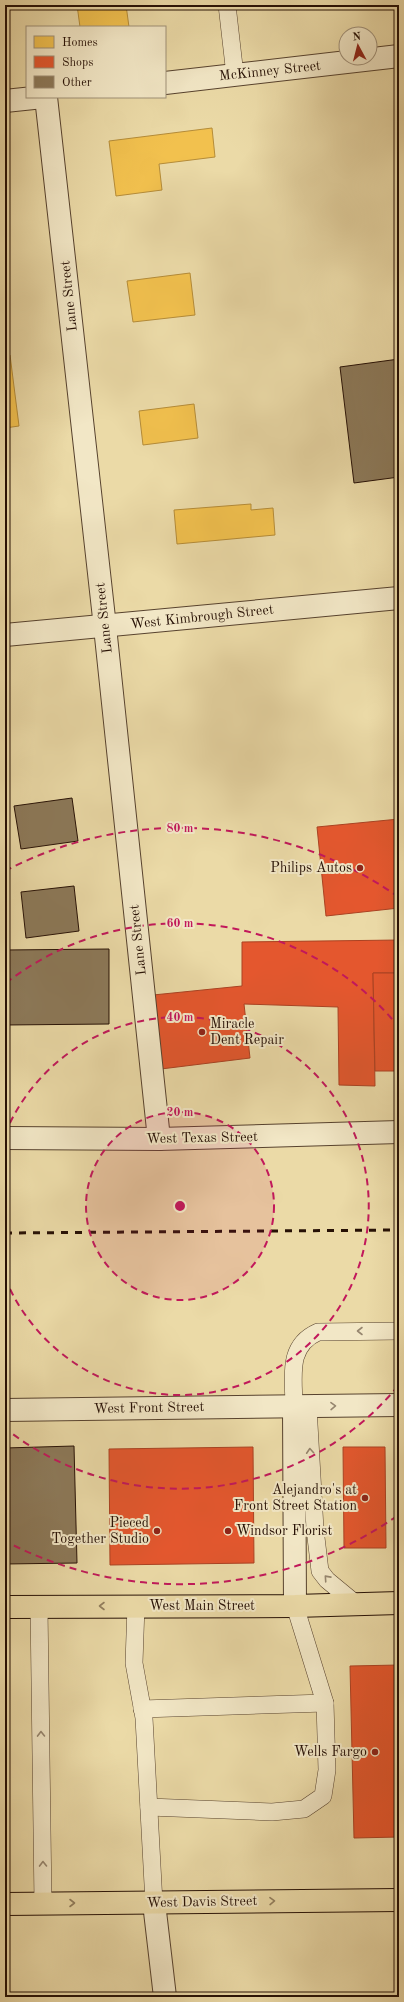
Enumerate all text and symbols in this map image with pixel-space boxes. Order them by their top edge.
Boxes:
legend [26,26,166,98]
north arrow [338,26,378,66]
text: N [352,32,362,44]
text: Homes [62,37,98,49]
text: Shops [62,57,93,69]
street label: McKinney Street [218,59,322,83]
text: Other [62,77,92,89]
street label: Lane Street [58,260,80,332]
street label: Lane Street [93,582,115,654]
street label: West Kimbrough Street [130,603,274,631]
text: 80 m [167,823,194,835]
place label: Philips Autos [270,861,352,875]
marker: Philips Autos [355,863,365,873]
street label: Lane Street [127,904,149,976]
text: 60 m [167,918,194,930]
text: 40 m [167,1012,194,1024]
place label: Miracle Dent Repair [210,1017,284,1047]
marker: Miracle Dent Repair [197,1027,207,1037]
text: 20 m [167,1107,194,1119]
street label: West Texas Street [146,1130,258,1146]
centre of rings [173,1199,187,1213]
one-way arrow [357,1327,363,1335]
street label: West Front Street [94,1400,204,1416]
one-way arrow [330,1402,336,1410]
one-way arrow [306,1448,315,1454]
place label: Alejandro's at Front Street Station [234,1483,357,1513]
marker: Alejandro's at Front Street Station [360,1493,370,1503]
place label: Pieced Together Studio [51,1516,149,1546]
place label: Windsor Florist [236,1524,332,1538]
marker: Pieced Together Studio [152,1526,162,1536]
marker: Windsor Florist [223,1526,233,1536]
one-way arrow [324,1575,331,1583]
street label: West Main Street [149,1599,255,1613]
one-way arrow [99,1602,105,1610]
one-way arrow [37,1731,45,1737]
place label: Wells Fargo [294,1745,367,1759]
marker: Wells Fargo [370,1747,380,1757]
one-way arrow [39,1861,47,1867]
street label: West Davis Street [147,1894,258,1910]
one-way arrow [269,1897,275,1905]
one-way arrow [69,1899,75,1907]

